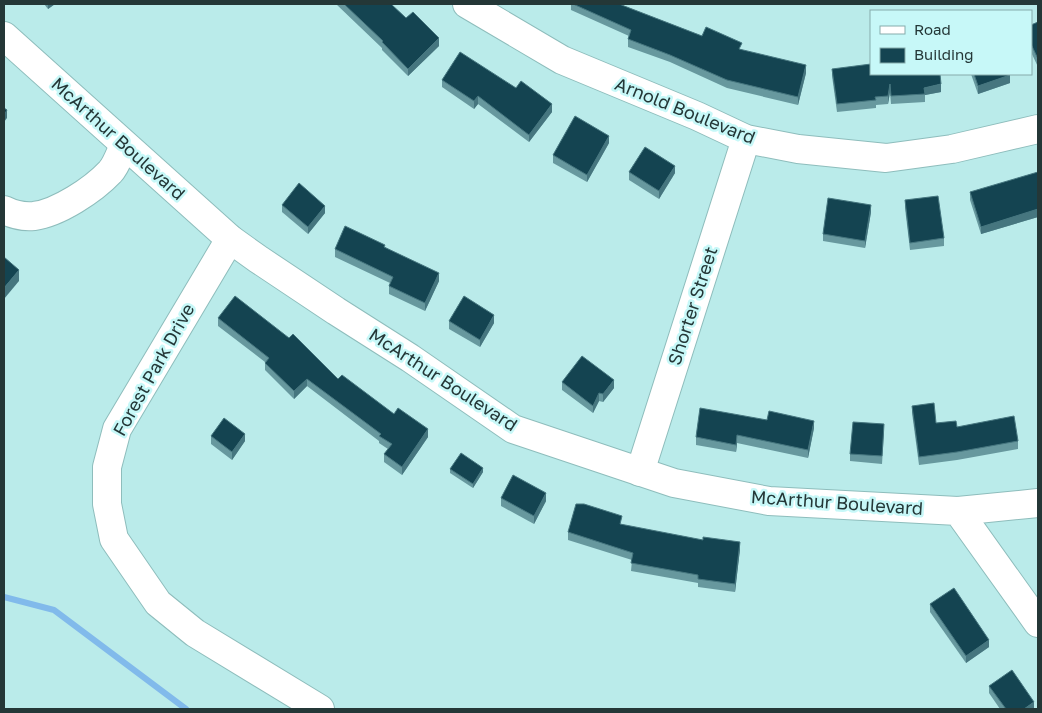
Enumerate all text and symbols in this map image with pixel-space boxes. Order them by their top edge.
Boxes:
legend [870,10,1032,75]
text: Road [914,20,951,38]
text: Building [914,45,974,63]
street label: McArthur Boulevard [47,72,190,204]
street label: Arnold Boulevard [612,72,759,148]
street label: Shorter Street [663,244,722,368]
street label: Forest Park Drive [108,299,199,440]
street label: McArthur Boulevard [365,323,522,435]
street label: McArthur Boulevard [750,485,924,519]

